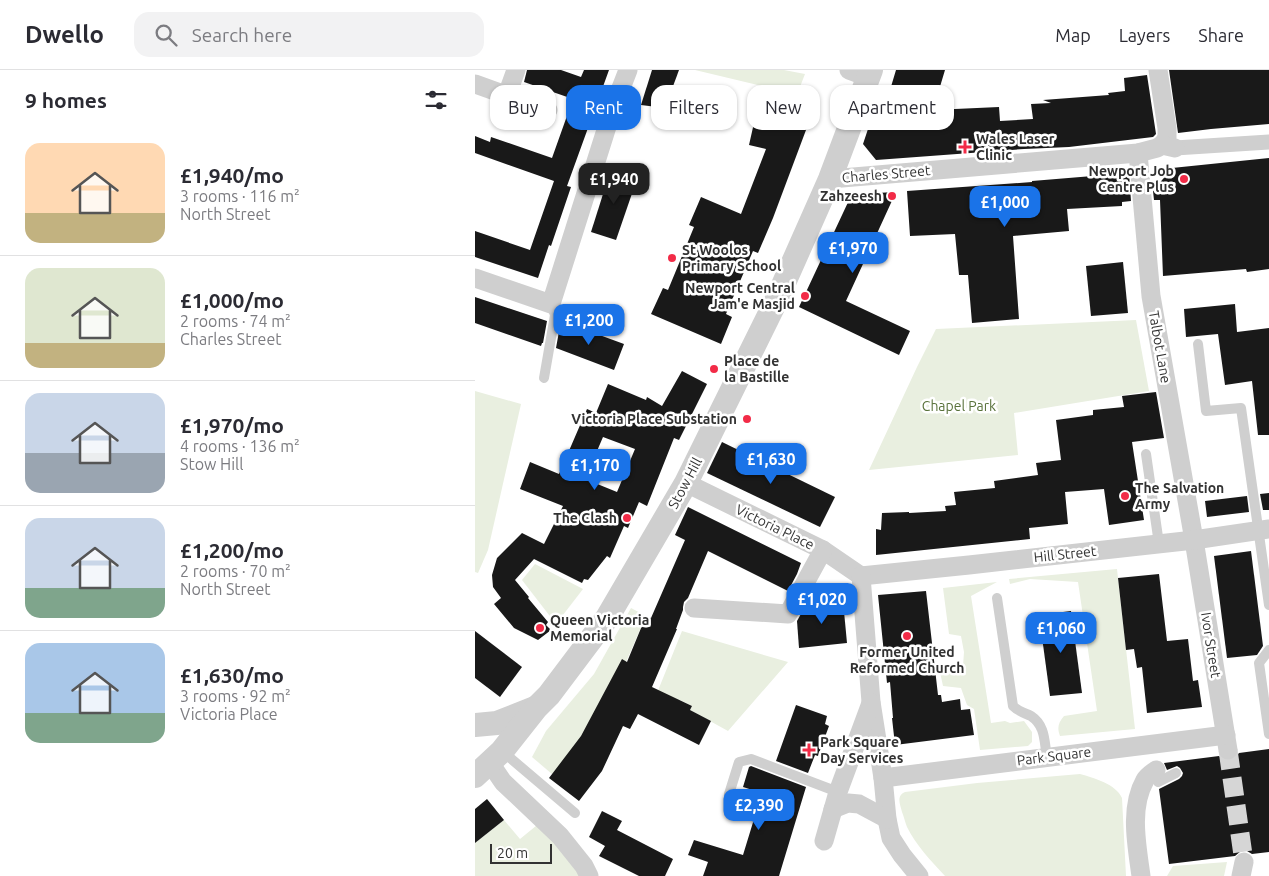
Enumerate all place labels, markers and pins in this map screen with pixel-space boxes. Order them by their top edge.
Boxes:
place label: Wales Laser Clinic [976,131,1055,163]
marker: Wales Laser Clinic [958,140,972,154]
pin: £1,940 [573,162,655,205]
place label: Newport Job Centre Plus [1089,163,1174,195]
marker: Newport Job Centre Plus [1178,173,1190,185]
pin: £1,000 [964,186,1046,228]
place label: Zahzeesh [820,188,882,204]
marker: Zahzeesh [886,190,898,202]
pin: £1,970 [812,232,894,274]
place label: St Woolos Primary School [682,242,781,274]
marker: St Woolos Primary School [666,252,678,264]
place label: Newport Central Jam'e Masjid [685,280,795,312]
marker: Newport Central Jam'e Masjid [799,290,811,302]
pin: £1,200 [548,304,630,346]
place label: Place de la Bastille [724,353,789,385]
marker: Place de la Bastille [708,363,720,375]
place label: Victoria Place Substation [571,411,737,427]
marker: Victoria Place Substation [741,413,753,425]
pin: £1,630 [730,442,812,485]
pin: £1,170 [554,448,636,491]
place label: The Salvation Army [1135,480,1224,512]
marker: The Salvation Army [1119,490,1131,502]
place label: The Clash [553,510,617,526]
marker: The Clash [621,512,633,524]
pin: £1,020 [781,582,863,625]
place label: Queen Victoria Memorial [550,612,649,644]
pin: £1,060 [1020,612,1102,654]
marker: Queen Victoria Memorial [534,622,546,634]
marker: Former United Reformed Church [901,630,913,642]
place label: Former United Reformed Church [850,644,964,676]
place label: Park Square Day Services [820,734,904,766]
marker: Park Square Day Services [802,743,816,757]
pin: £2,390 [718,788,800,831]

